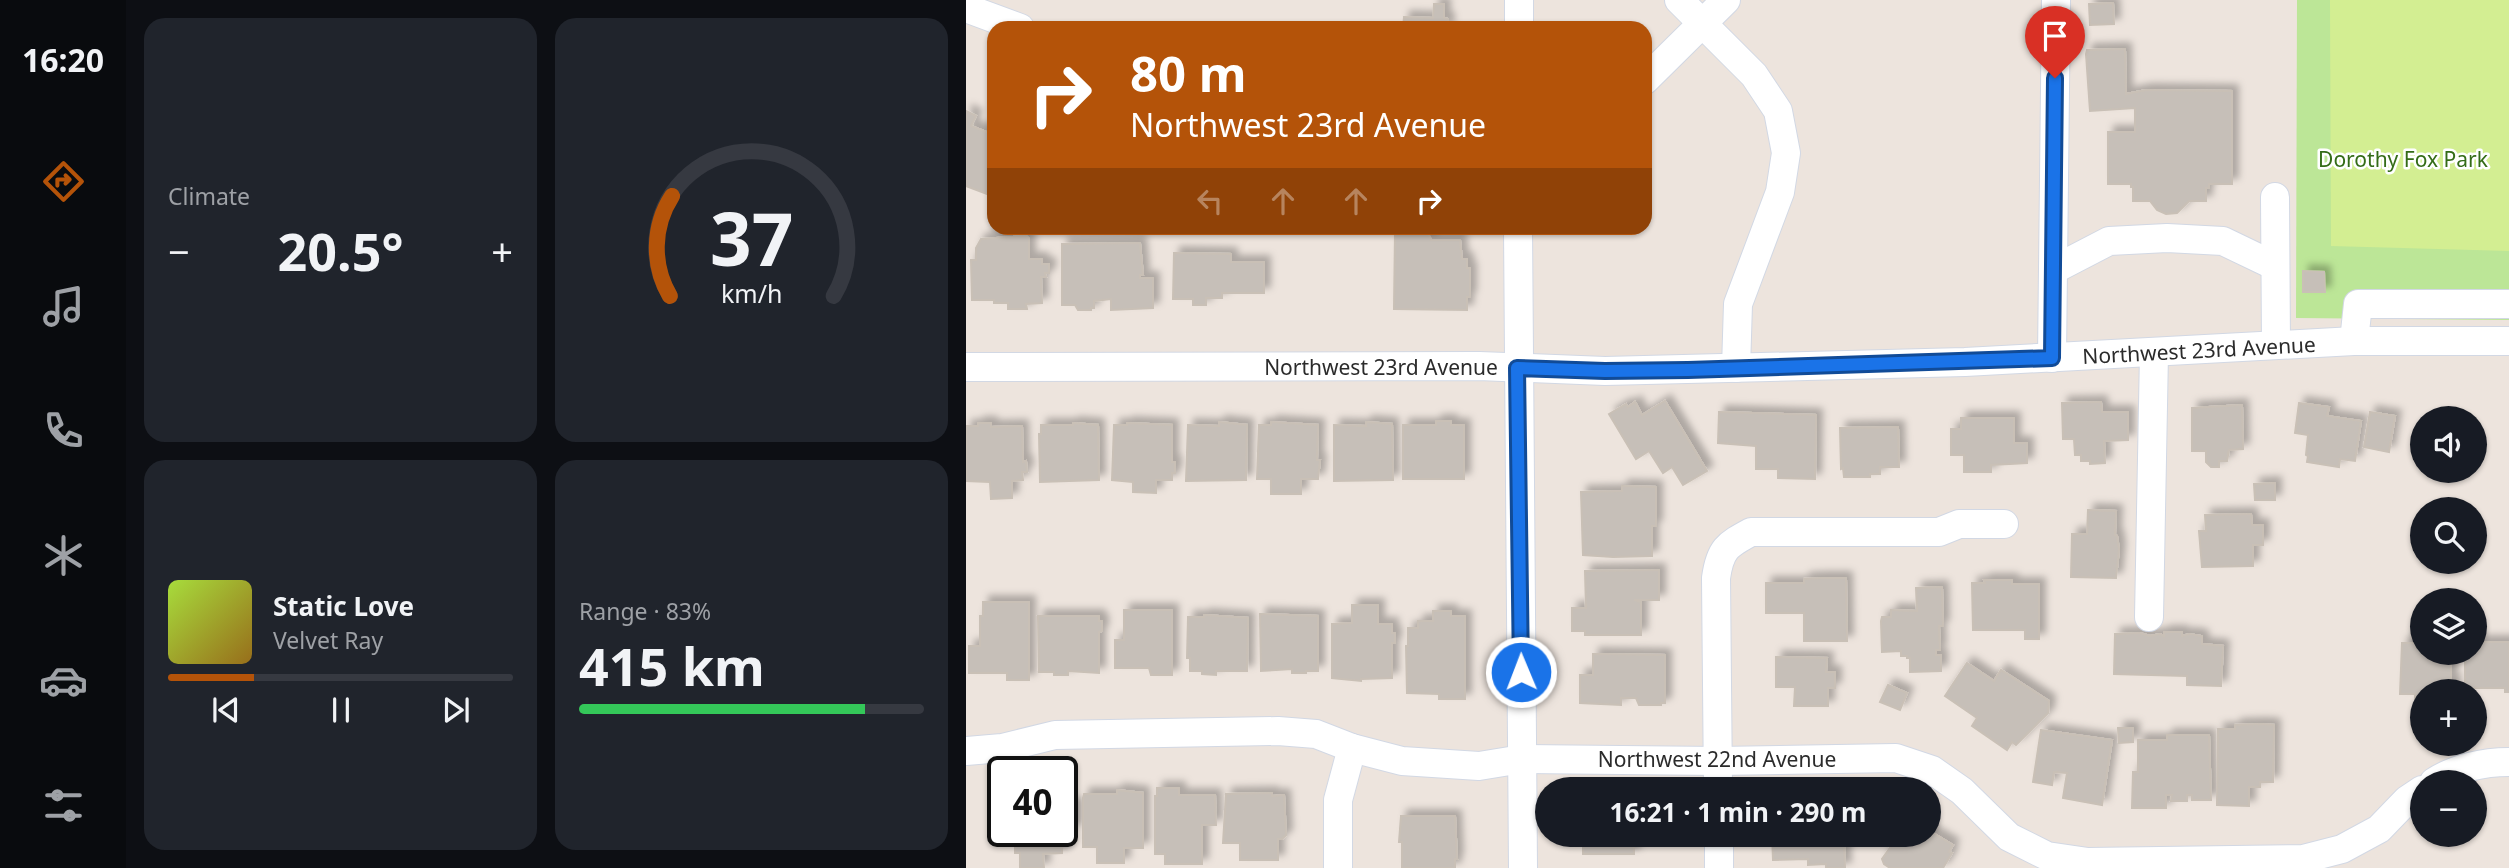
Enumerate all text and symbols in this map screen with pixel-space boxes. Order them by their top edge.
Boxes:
pin [2025,6,2085,78]
icon: arrive [2036,17,2074,55]
text: 16:20 [22,38,104,81]
text: 80 m [1130,40,1247,106]
icon: right [1015,49,1106,140]
text: Northwest 23rd Avenue [1130,103,1486,146]
park label: Dorothy Fox Park [2318,145,2489,173]
icon: directions [39,157,88,206]
text: Climate [168,180,250,212]
icon: left [1191,182,1229,220]
icon: ahead [1264,182,1302,220]
icon: ahead [1337,182,1375,220]
icon: right [1410,182,1448,220]
text: 37 [710,188,793,287]
text: 20.5° [278,215,403,286]
text: − [168,225,190,277]
text: + [491,225,513,277]
text: km/h [721,276,782,310]
icon: music [39,282,88,331]
street label: Northwest 23rd Avenue [2082,330,2316,370]
street label: Northwest 23rd Avenue [1264,353,1498,381]
icon: phone [39,406,88,455]
map controls [2410,406,2487,847]
button: sound [2410,406,2487,483]
button: search [2410,497,2487,574]
icon: climate [39,531,88,580]
text: Static Love [273,588,414,624]
button: layers [2410,588,2487,665]
text: Range · 83% [579,595,711,627]
text: Velvet Ray [273,624,383,656]
text: 415 km [579,630,765,701]
position arrow [1484,635,1558,709]
icon: car [39,656,88,705]
button: + [2410,679,2487,756]
icon: previous [207,691,245,729]
icon: pause [322,691,360,729]
icon: next [437,691,475,729]
street label: Northwest 22nd Avenue [1598,745,1836,773]
speed limit sign: 40 [987,756,1078,847]
button: − [2410,770,2487,847]
icon: filters [39,781,88,830]
text: 16:21 · 1 min · 290 m [1610,794,1866,830]

